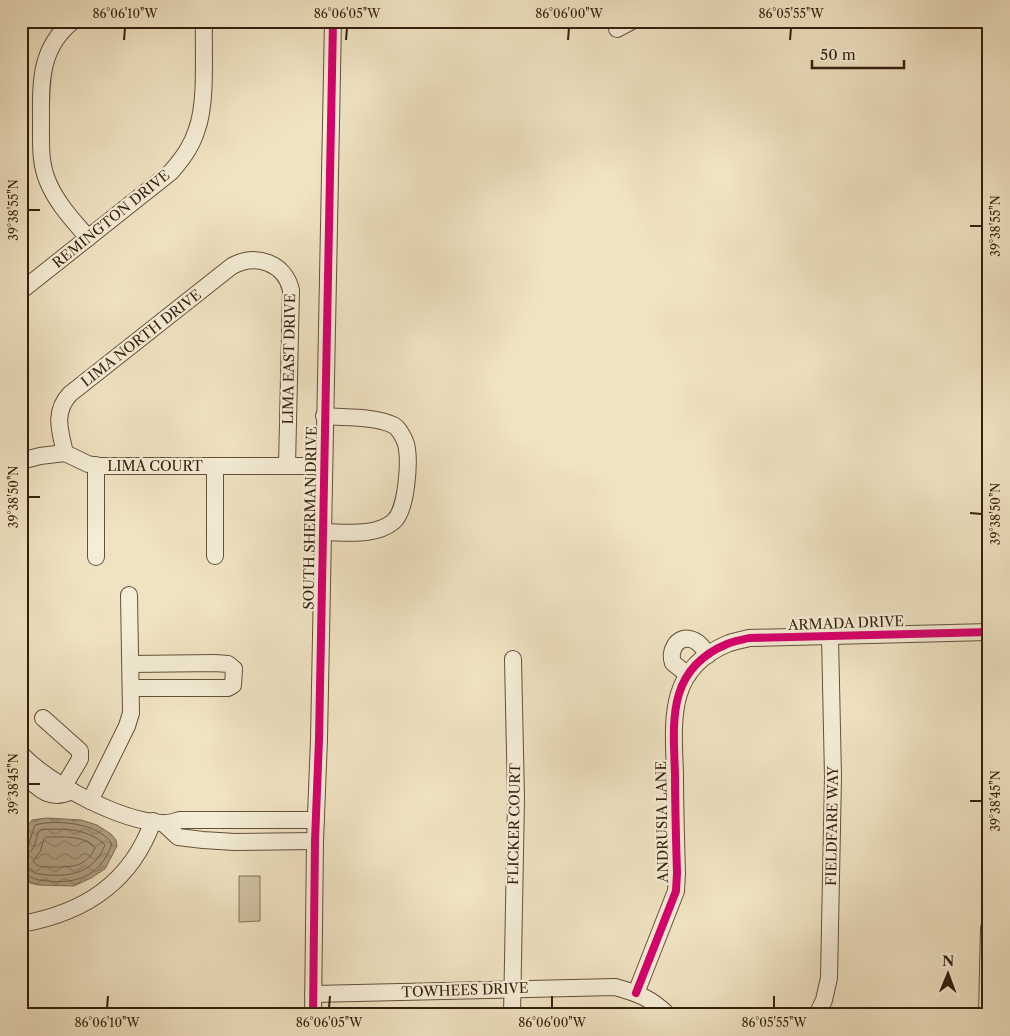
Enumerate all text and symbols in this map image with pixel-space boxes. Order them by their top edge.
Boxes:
text: 86°06'10"W [92,6,158,21]
text: 86°06'05"W [314,6,381,21]
text: 86°06'00"W [535,6,604,21]
text: 86°05'55"W [758,6,824,21]
scale bar [812,38,905,70]
text: 50 m [820,45,856,64]
street label: REMINGTON DRIVE [49,166,173,272]
text: 39°38'55"N [6,179,21,241]
text: 39°38'55"N [988,195,1003,257]
street label: LIMA NORTH DRIVE [77,285,205,391]
street label: LIMA EAST DRIVE [279,293,299,425]
street label: SOUTH SHERMAN DRIVE [299,426,321,610]
street label: LIMA COURT [107,457,203,475]
text: 39°38'50"N [6,466,21,528]
text: 39°38'50"N [988,483,1003,545]
street label: ARMADA DRIVE [787,612,904,634]
text: 39°38'45"N [6,753,21,815]
street label: ANDRUSIA LANE [652,761,672,884]
street label: FLICKER COURT [504,763,524,885]
street label: FIELDFARE WAY [822,765,842,886]
text: 39°38'45"N [988,770,1003,832]
north arrow [922,948,972,998]
text: N [942,952,954,970]
street label: TOWHEES DRIVE [401,979,529,1001]
text: 86°06'10"W [74,1015,140,1030]
text: 86°06'05"W [296,1015,363,1030]
text: 86°06'00"W [518,1015,587,1030]
text: 86°05'55"W [741,1015,807,1030]

